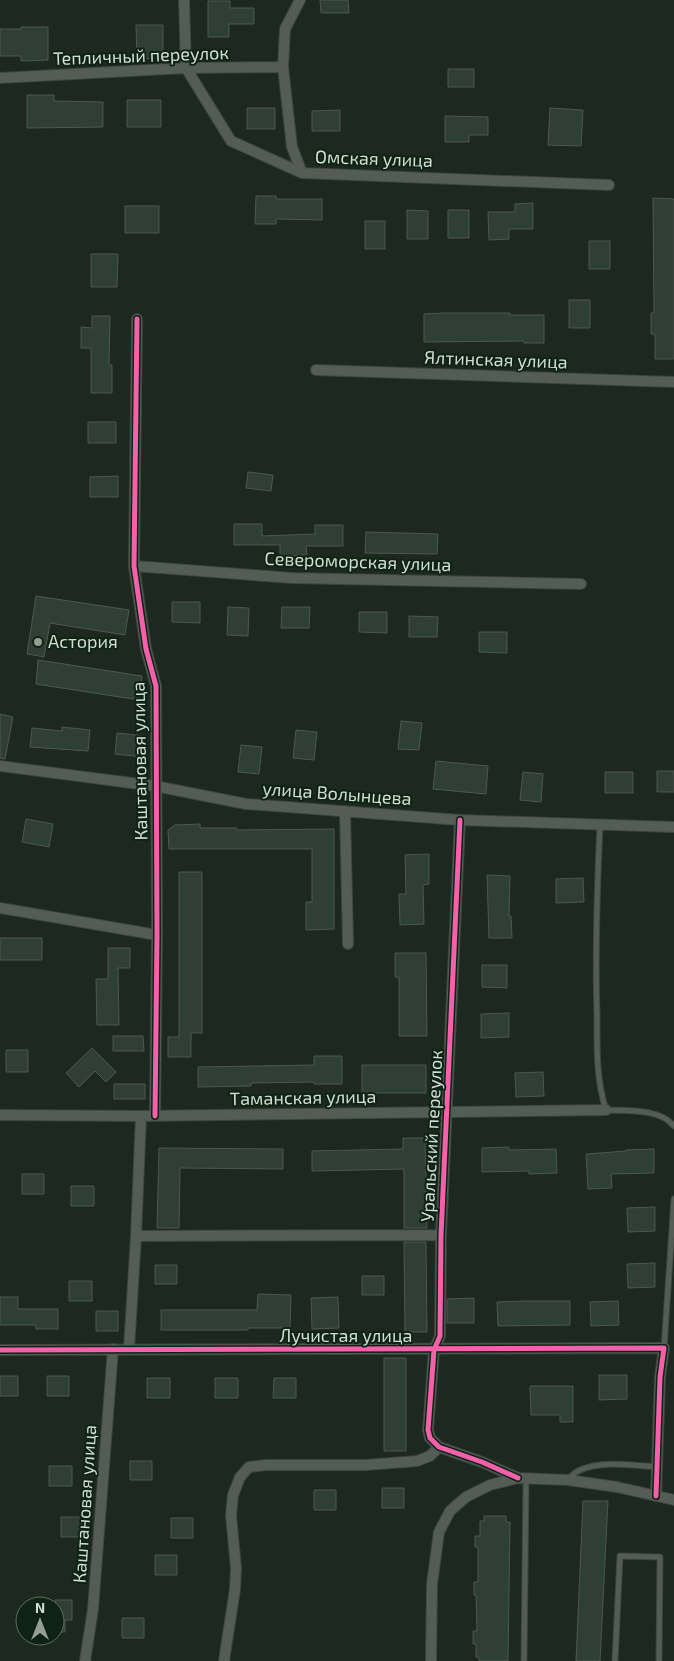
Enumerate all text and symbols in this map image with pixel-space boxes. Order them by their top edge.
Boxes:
street label: Тепличный переулок [53,41,230,69]
street label: Омская улица [315,145,433,171]
street label: Ялтинская улица [424,346,568,372]
street label: Североморская улица [264,547,452,575]
place label: Астория [48,630,118,652]
marker: Астория [32,636,44,648]
street label: Каштановая улица [127,681,151,841]
street label: улица Волынцева [262,777,412,809]
street label: Уральский переулок [416,1049,447,1223]
street label: Таманская улица [229,1085,377,1109]
street label: Лучистая улица [279,1324,413,1346]
street label: Каштановая улица [67,1424,101,1584]
north arrow [15,1596,65,1646]
text: N [35,1599,45,1616]

